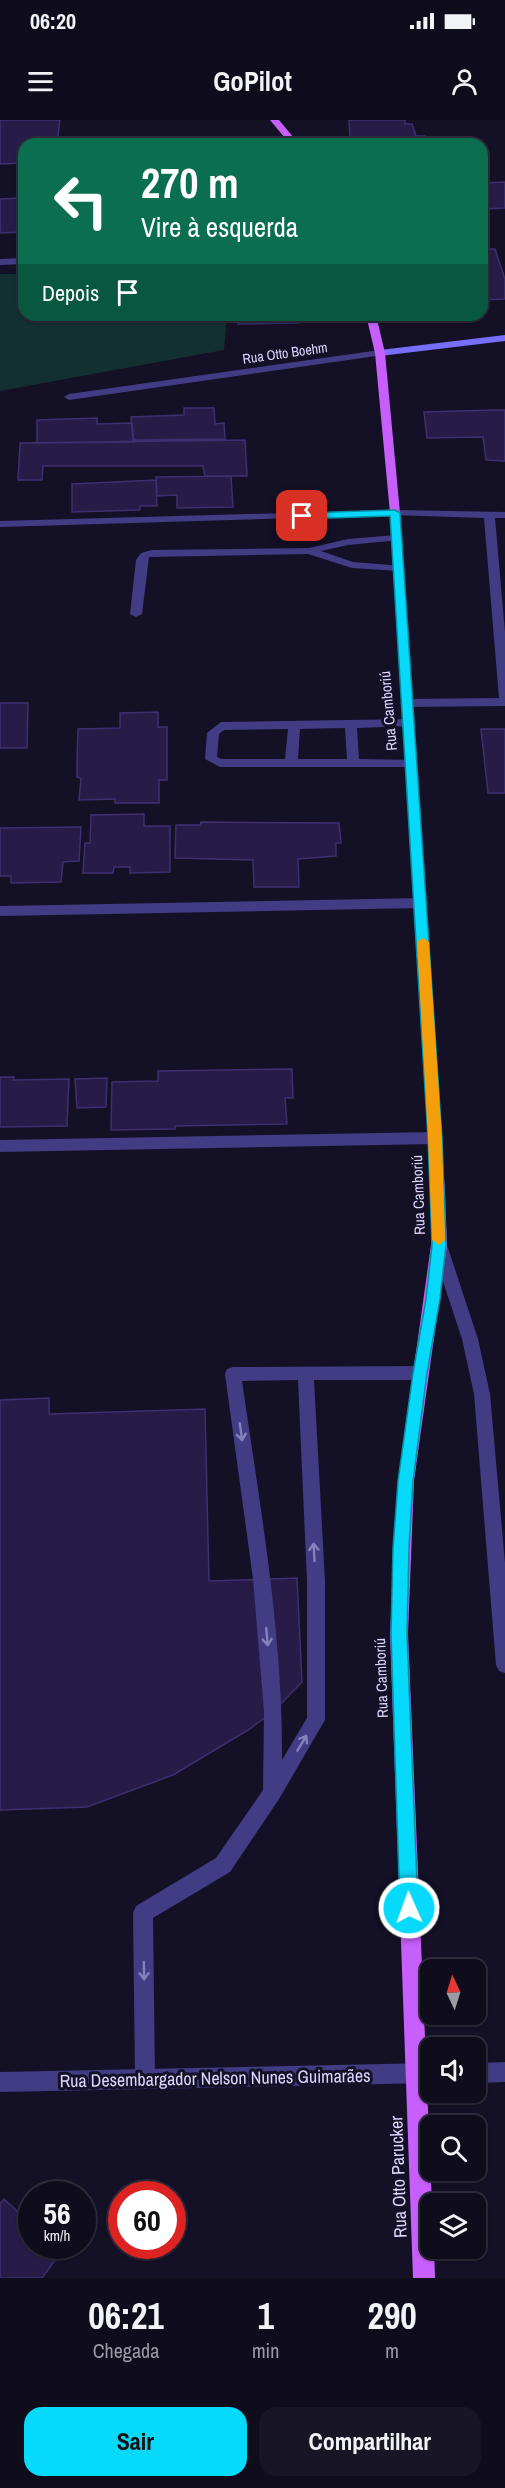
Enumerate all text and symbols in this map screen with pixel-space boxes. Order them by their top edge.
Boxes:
text: 06:20 [30,6,76,36]
text: GoPilot [213,63,292,99]
icon: menu [24,65,57,98]
icon: person [448,65,481,98]
text: 270 m [141,155,239,211]
icon: left [42,162,120,240]
text: Vire à esquerda [141,209,298,245]
icon: arrive [111,276,144,309]
text: Depois [42,278,99,308]
street label: Rua Otto Boehm [241,338,329,368]
pin [276,490,327,541]
icon: arrive [285,499,318,532]
street label: Rua Camboriú [374,670,402,752]
street label: Rua Camboriú [406,1155,430,1235]
one-way arrow [235,1421,246,1441]
one-way arrow [309,1542,320,1562]
one-way arrow [262,1627,273,1647]
street label: Rua Camboriú [369,1638,393,1718]
one-way arrow [296,1735,308,1752]
position arrow [377,1876,441,1940]
north arrow [420,1959,486,2025]
map controls [420,1959,486,2259]
one-way arrow [138,1961,150,1981]
button: sound [420,2037,486,2103]
street label: Rua Desembargador Nelson Nunes Guimarães [59,2063,371,2093]
street label: Rua Otto Parucker [383,2115,413,2239]
button: search [420,2115,486,2181]
speed limit sign: 60 [108,2181,186,2259]
text: 56 [43,2193,71,2233]
button: layers [420,2193,486,2259]
text: km/h [44,2225,70,2246]
text: 06:21 [88,2292,164,2340]
text: 1 [257,2292,274,2340]
text: 290 [368,2292,417,2340]
text: Chegada [93,2337,159,2364]
text: min [252,2337,279,2364]
text: m [385,2337,399,2364]
button: Sair [24,2407,247,2476]
button: Compartilhar [259,2407,481,2476]

